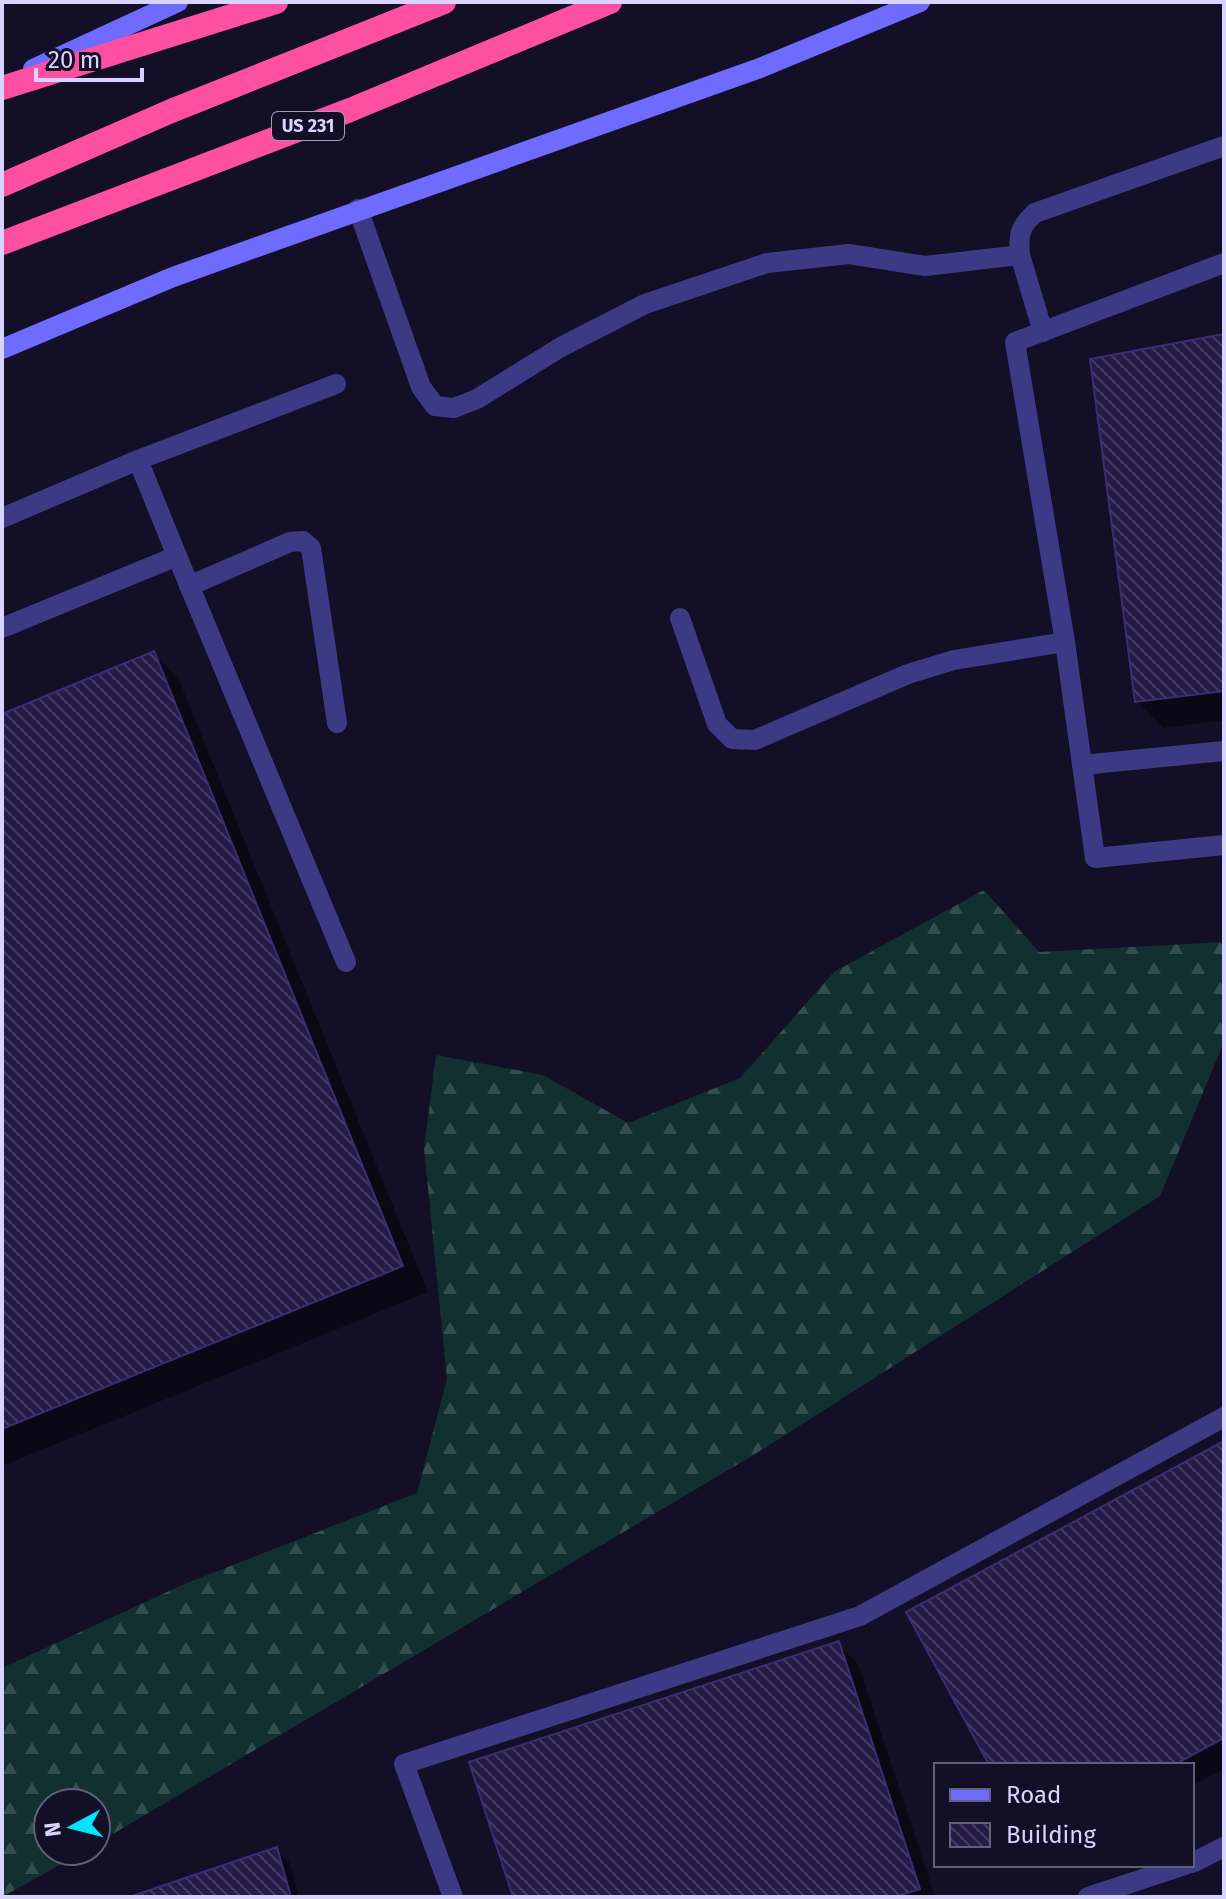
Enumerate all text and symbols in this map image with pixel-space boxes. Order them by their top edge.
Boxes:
scale bar [36,32,142,82]
text: 20 m [48,46,100,74]
road number: US 231 [272,112,344,140]
legend [934,1763,1194,1867]
text: Road [1006,1781,1061,1809]
north arrow [32,1787,112,1867]
text: N [38,1820,67,1838]
text: Building [1006,1821,1096,1849]

